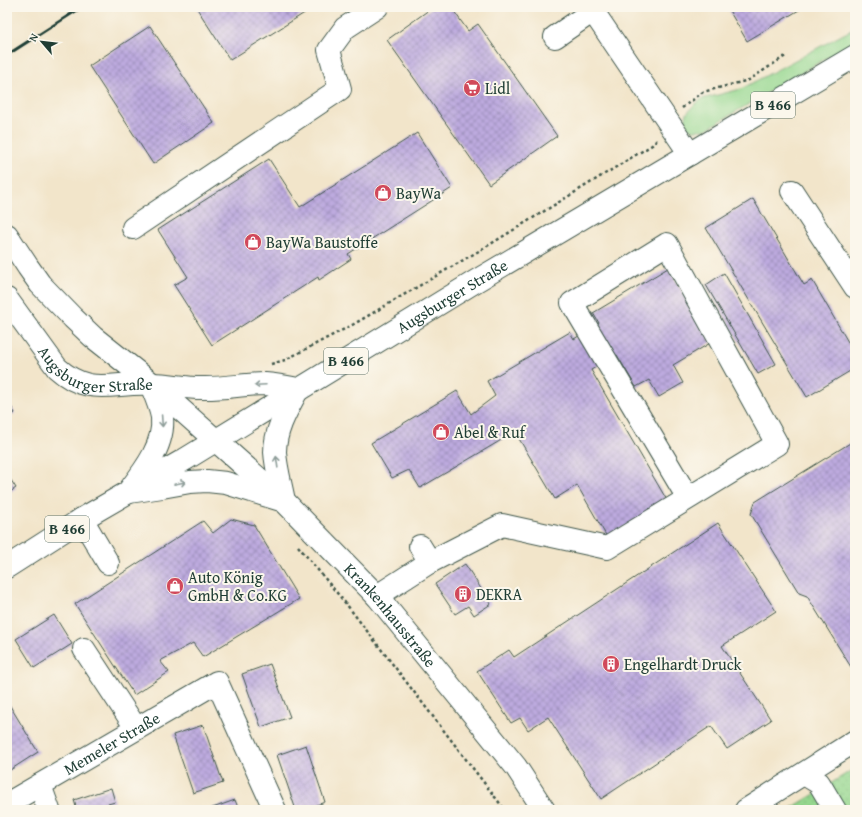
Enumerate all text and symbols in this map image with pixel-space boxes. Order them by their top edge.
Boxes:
north arrow [22,22,62,62]
text: N [24,30,42,44]
place label: Lidl [485,76,511,100]
supermarket icon: Lidl [462,78,482,98]
road number: B 466 [751,92,795,118]
place label: BayWa [396,181,442,205]
shop icon: BayWa [373,183,393,203]
place label: BayWa Baustoffe [266,230,378,254]
shop icon: BayWa Baustoffe [243,232,263,252]
street label: Augsburger Straße [392,253,512,339]
street label: Augsburger Straße [32,340,154,398]
road number: B 466 [324,348,368,374]
one-way arrow [254,381,267,388]
one-way arrow [158,414,165,427]
place label: Abel & Ruf [454,420,527,444]
shop icon: Abel & Ruf [431,422,451,442]
one-way arrow [273,456,281,469]
one-way arrow [173,479,186,487]
road number: B 466 [45,516,89,542]
street label: Krankenhausstraße [339,557,442,672]
place label: Auto König GmbH & Co.KG [188,565,287,607]
shop icon: Auto König GmbH & Co.KG [165,576,185,596]
place label: DEKRA [476,582,522,606]
building icon: DEKRA [453,584,473,604]
place label: Engelhardt Druck [624,652,743,676]
building icon: Engelhardt Druck [601,654,621,674]
street label: Memeler Straße [59,706,164,781]

